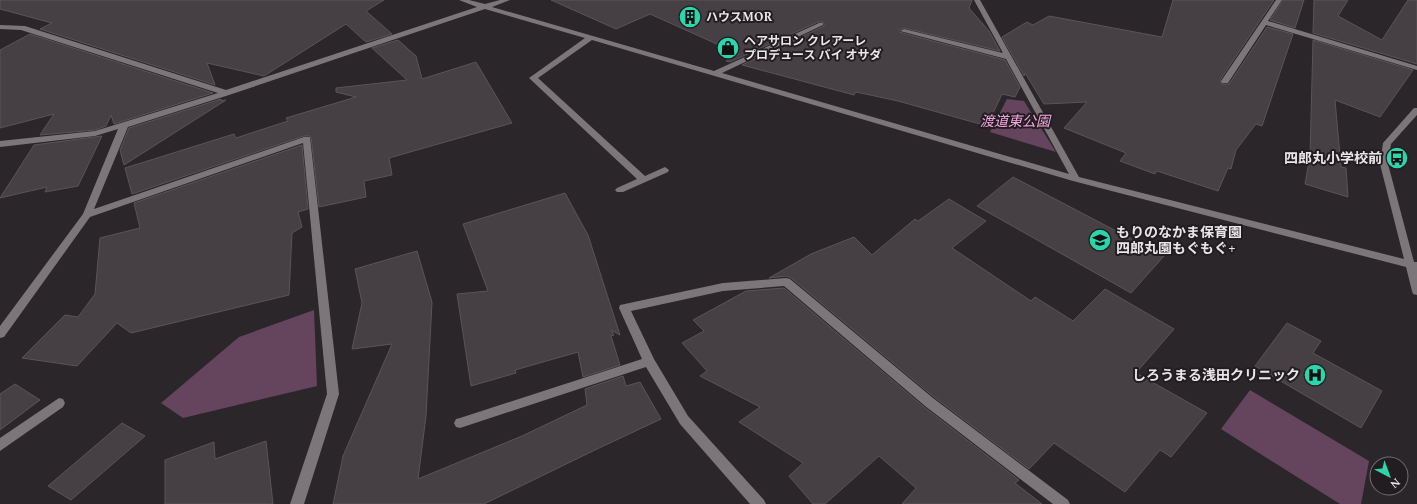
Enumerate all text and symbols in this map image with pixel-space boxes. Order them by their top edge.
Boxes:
building icon: ハウスMOR [677,4,703,30]
place label: ハウスMOR [706,8,772,27]
place label: ヘアサロン クレアーレ プロデュース バイ オサダ [744,32,881,65]
shop icon: ヘアサロン クレアーレ プロデュース バイ オサダ [715,35,741,61]
park label: 渡道東公園 [980,111,1052,132]
bus stop icon: 四郎丸小学校前 [1384,145,1410,171]
place label: 四郎丸小学校前 [1284,148,1382,169]
place label: もりのなかま保育園 四郎丸園もぐもぐ+ [1116,222,1242,259]
school or university icon: もりのなかま保育園 四郎丸園もぐもぐ+ [1087,227,1113,253]
hospital icon: しろうまる浅田クリニック [1302,362,1328,388]
place label: しろうまる浅田クリニック [1132,365,1300,386]
north arrow [1369,456,1409,496]
text: N [1386,474,1404,493]

